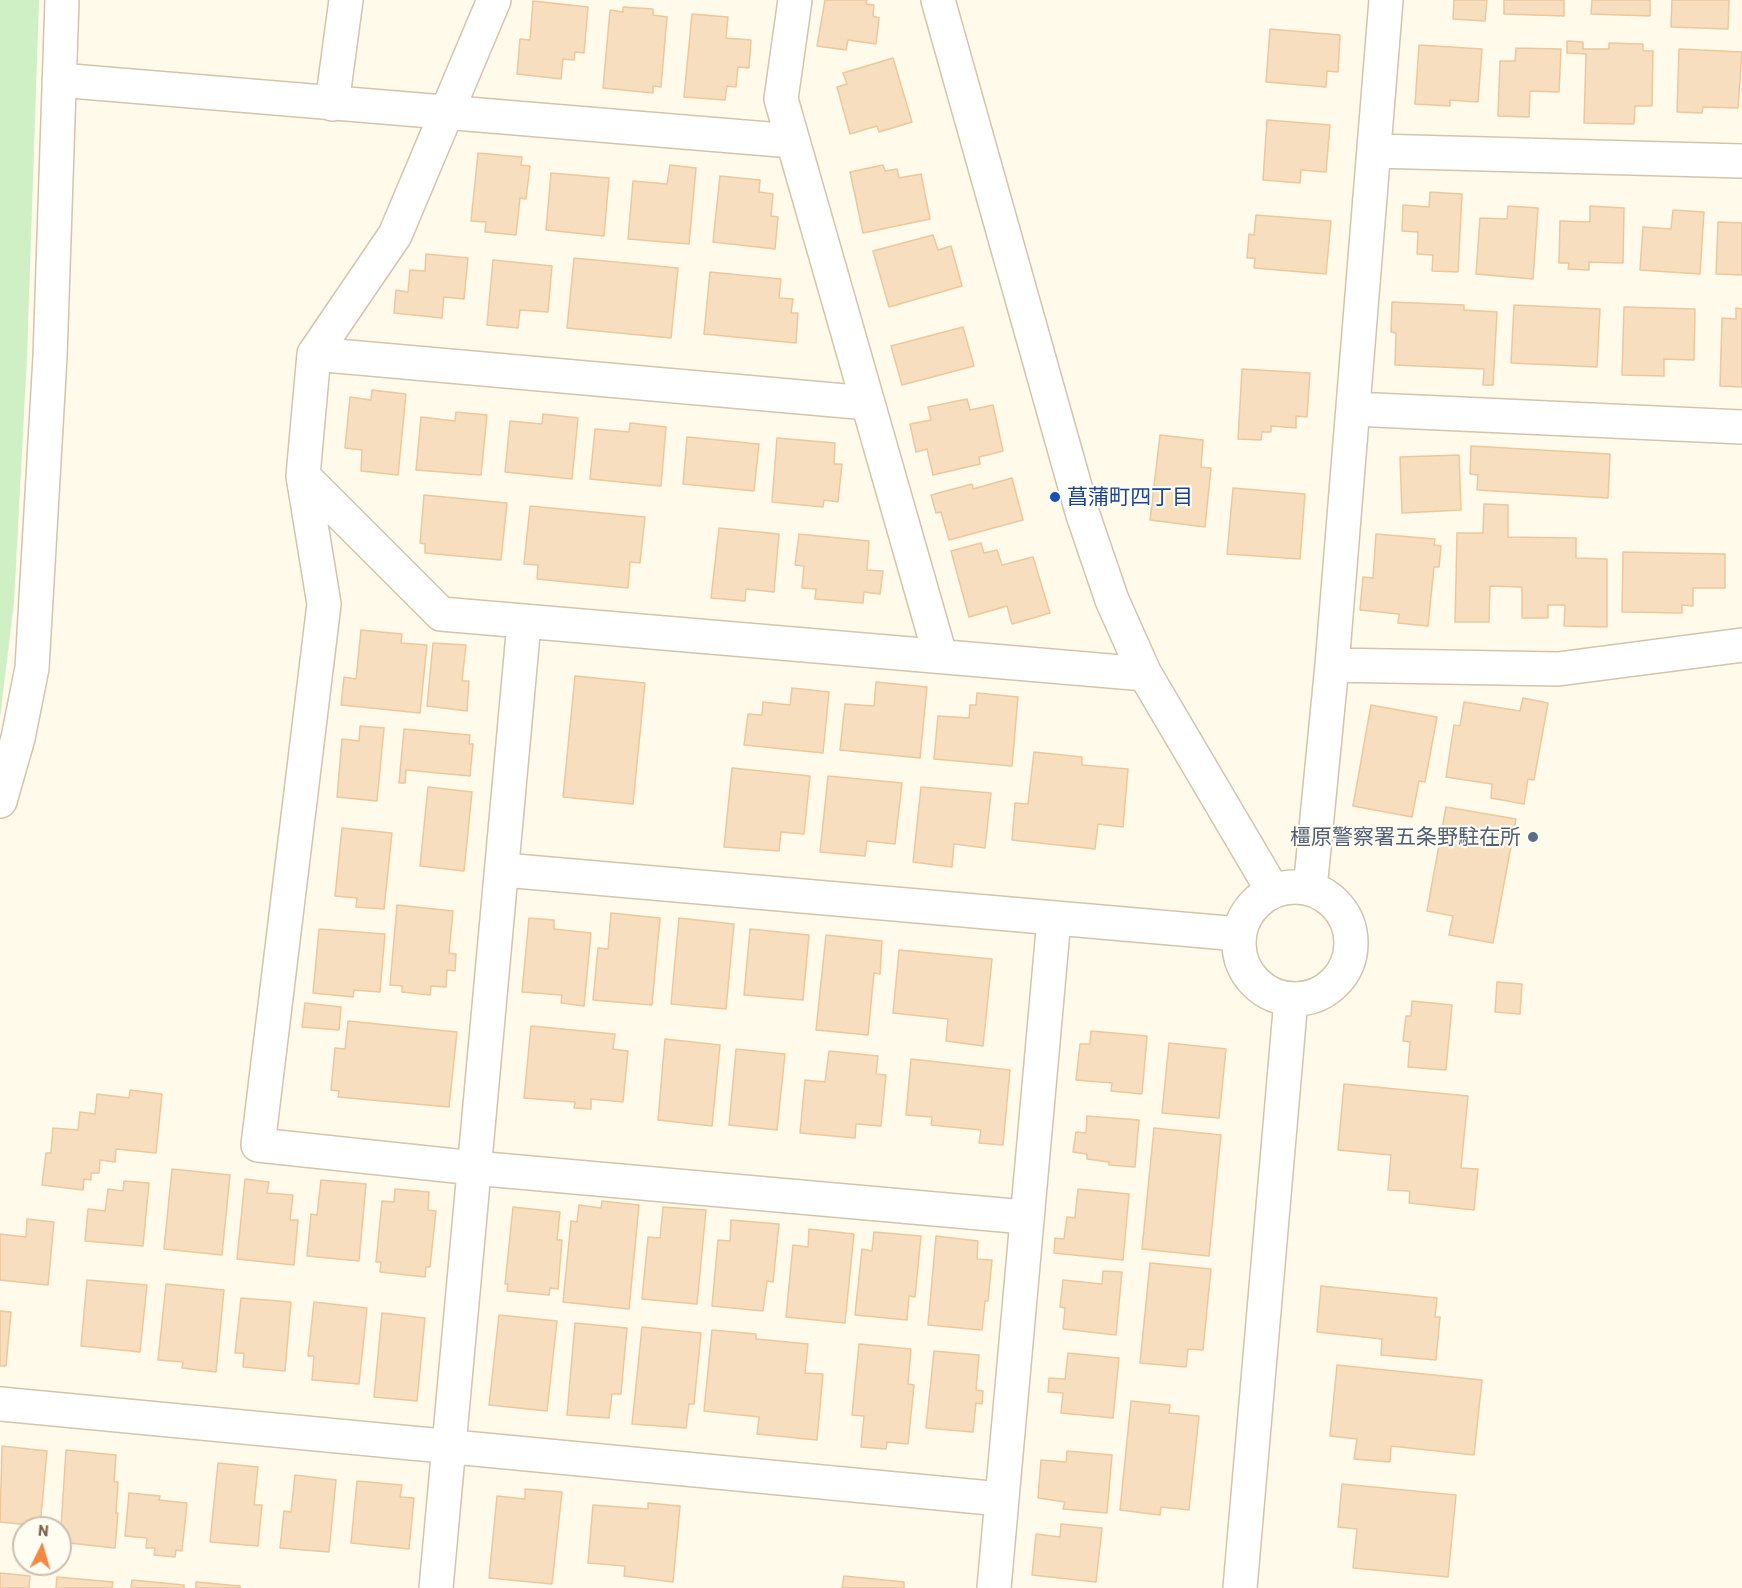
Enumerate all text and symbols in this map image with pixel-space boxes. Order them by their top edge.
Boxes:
place label: 菖蒲町四丁目 [1067,484,1193,510]
marker: 菖蒲町四丁目 [1048,490,1062,504]
place label: 橿原警察署五条野駐在所 [1290,824,1521,850]
marker: 橿原警察署五条野駐在所 [1526,830,1540,844]
north arrow [12,1516,72,1576]
text: N [37,1520,50,1539]

